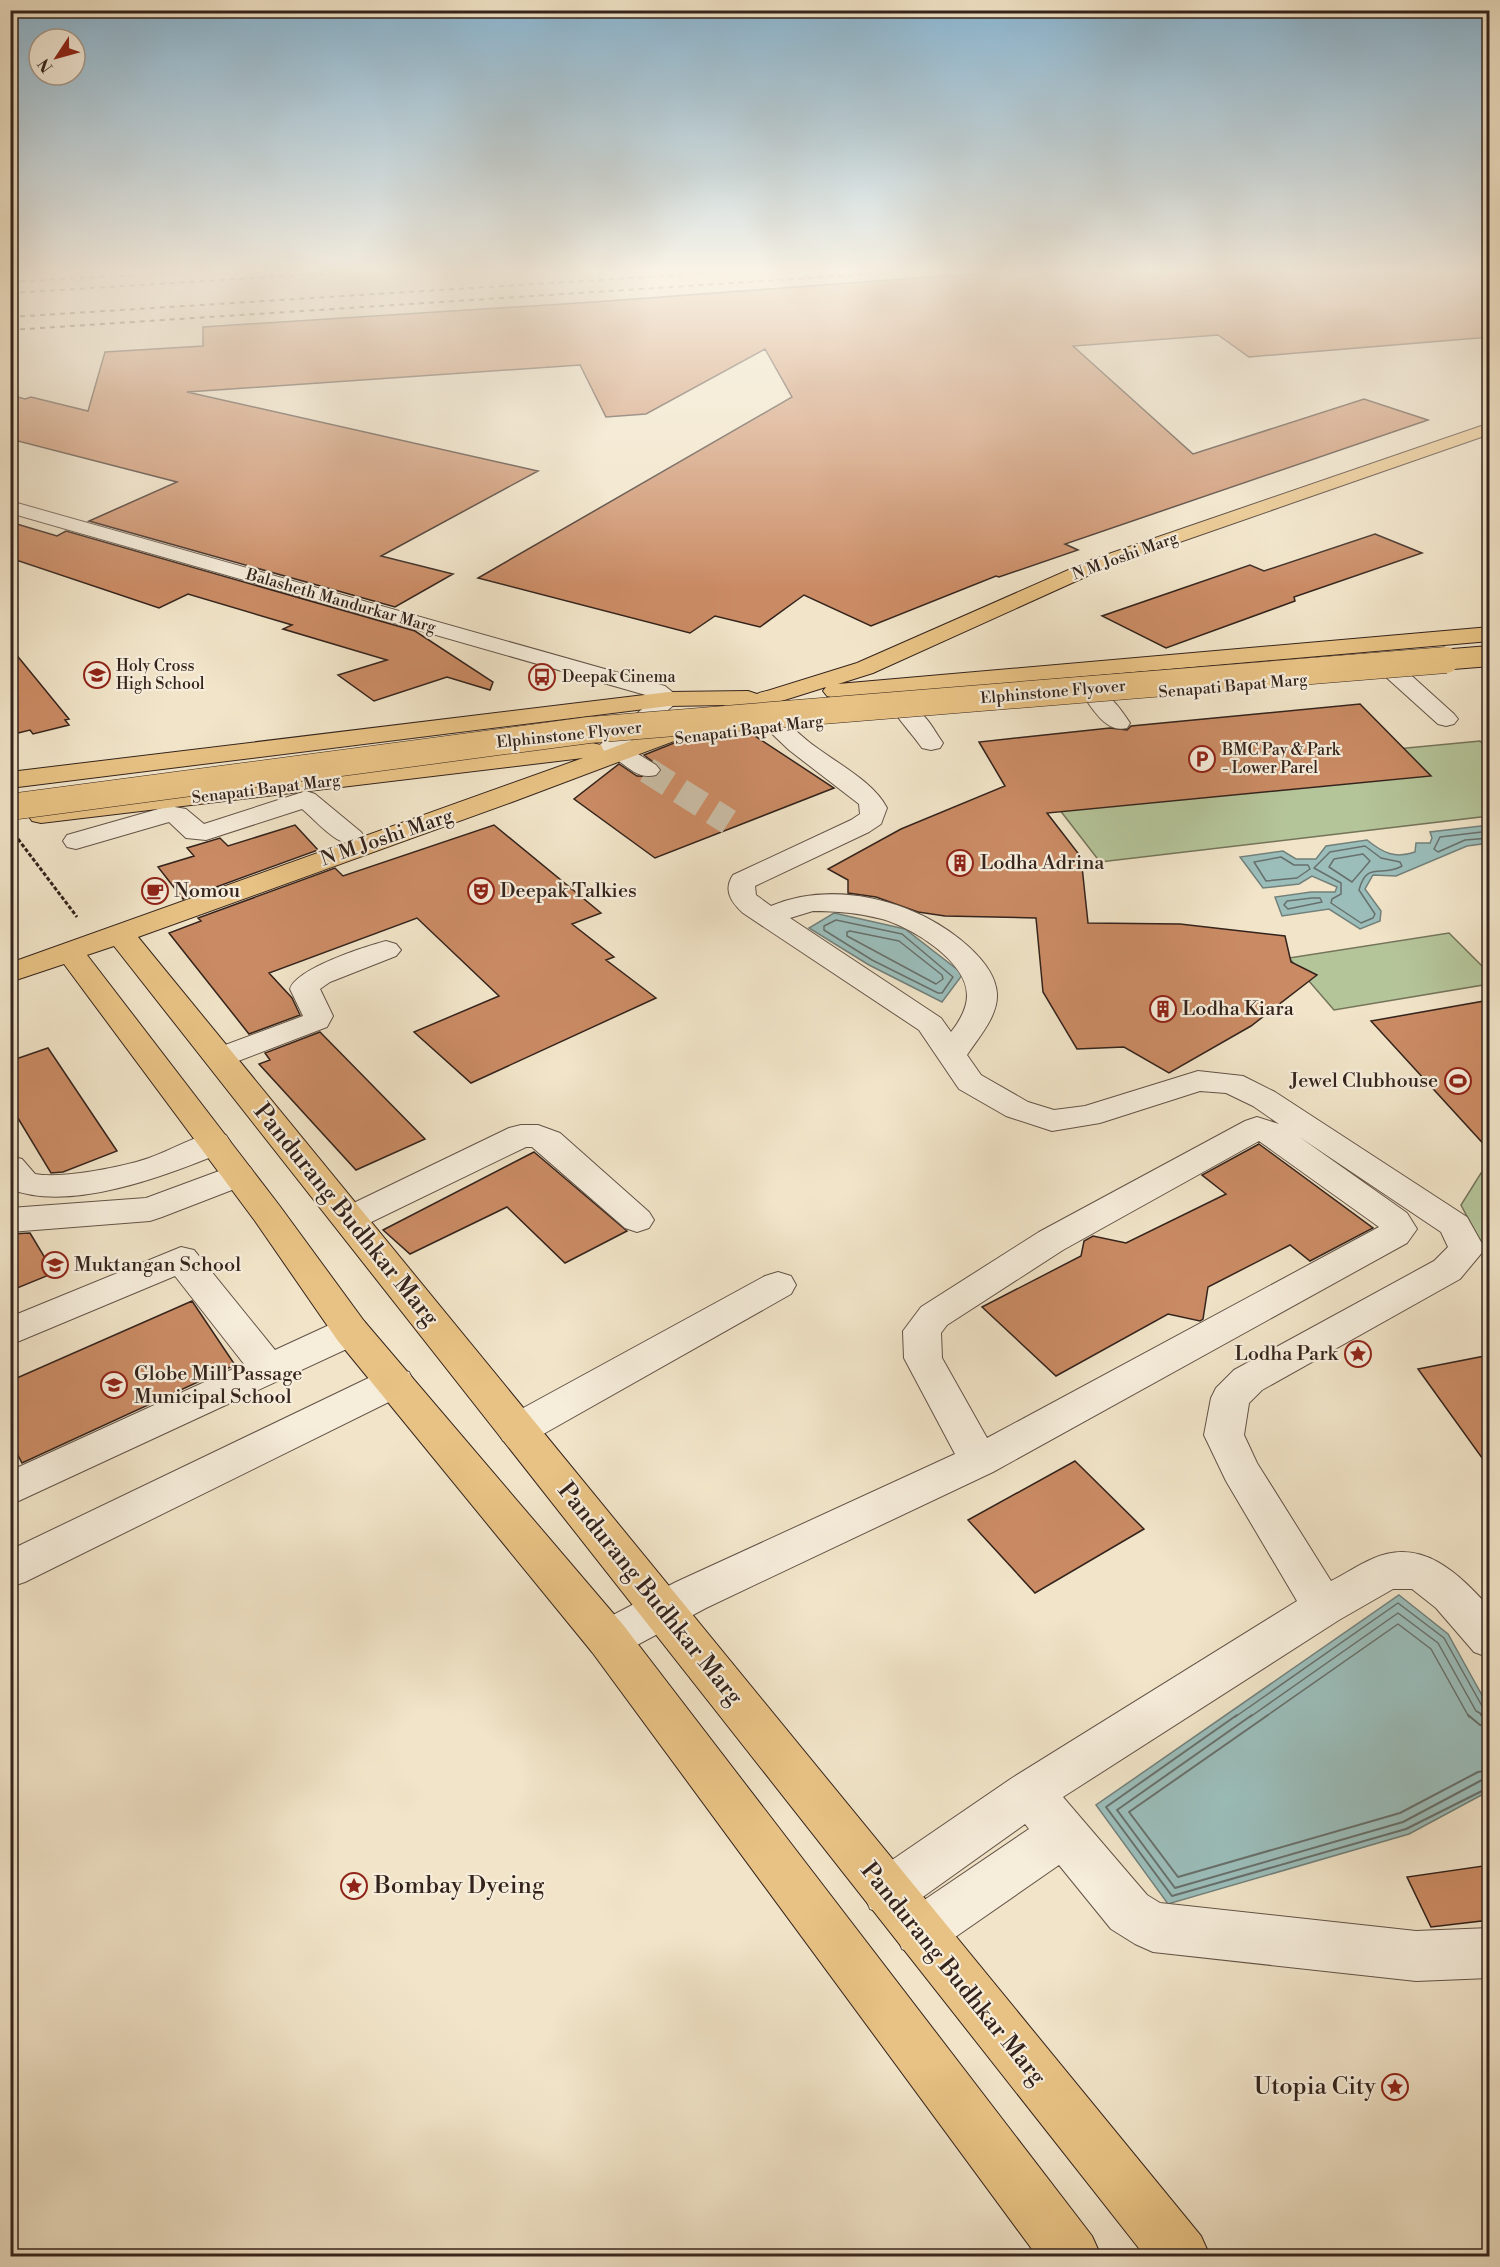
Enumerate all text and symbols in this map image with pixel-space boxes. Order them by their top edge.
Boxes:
north arrow [27,27,87,87]
text: N [34,54,57,76]
street label: N M Joshi Marg [1069,527,1181,584]
street label: Balasheth Mandurkar Marg [243,564,439,638]
place label: Holy Cross High School [116,656,205,694]
school or university icon: Holy Cross High School [82,660,112,690]
bus stop icon: Deepak Cinema [527,662,557,692]
place label: Deepak Cinema [562,667,676,687]
street label: Senapati Bapat Marg [1158,669,1309,702]
street label: Elphinstone Flyover [979,676,1127,708]
street label: Senapati Bapat Marg [674,711,825,749]
street label: Elphinstone Flyover [495,717,643,753]
place label: BMC Pay & Park - Lower Parel [1221,740,1342,778]
parking icon: BMC Pay & Park - Lower Parel [1187,744,1217,774]
street label: Senapati Bapat Marg [191,770,342,808]
street label: N M Joshi Marg [317,803,457,872]
building icon: Lodha Adrina [945,848,975,878]
place label: Lodha Adrina [980,851,1105,876]
cafe icon: Nomou [140,876,170,906]
theatre icon: Deepak Talkies [466,876,496,906]
place label: Nomou [174,879,241,904]
place label: Deepak Talkies [500,879,637,904]
building icon: Lodha Kiara [1148,994,1178,1024]
place label: Lodha Kiara [1182,997,1295,1022]
sports icon: Jewel Clubhouse [1443,1066,1473,1096]
place label: Jewel Clubhouse [1289,1069,1438,1094]
street label: Pandurang Budhkar Marg [247,1097,446,1333]
school or university icon: Muktangan School [40,1250,70,1280]
place label: Muktangan School [74,1253,241,1278]
place icon: Lodha Park [1343,1339,1373,1369]
place label: Lodha Park [1234,1342,1340,1367]
place label: Globe Mill Passage Municipal School [134,1362,302,1410]
school or university icon: Globe Mill Passage Municipal School [99,1370,129,1400]
street label: Pandurang Budhkar Marg [551,1476,750,1712]
street label: Pandurang Budhkar Marg [854,1856,1053,2092]
place icon: Bombay Dyeing [339,1871,369,1901]
place label: Bombay Dyeing [373,1871,545,1901]
place label: Utopia City [1254,2072,1376,2102]
place icon: Utopia City [1380,2072,1410,2102]

